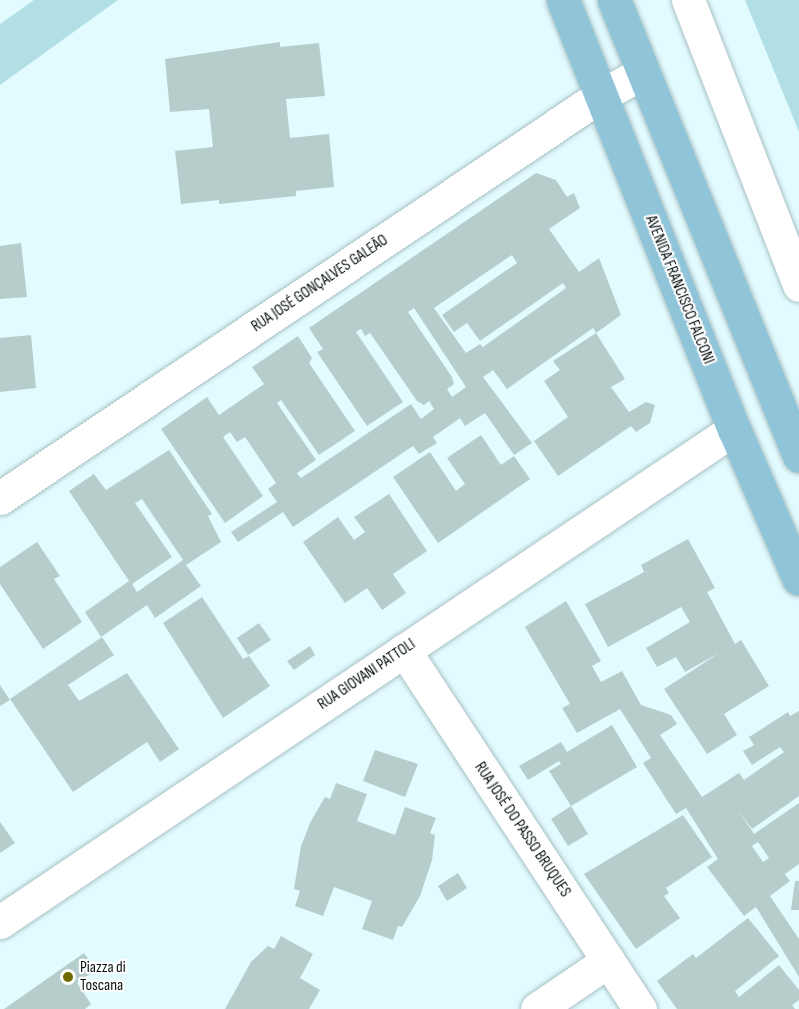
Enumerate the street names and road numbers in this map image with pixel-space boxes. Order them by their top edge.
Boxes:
street label: AVENIDA FRANCISCO FALCONI [640,213,718,367]
street label: RUA JOSÉ GONÇALVES GALEÃO [248,231,392,337]
street label: RUA GIOVANI PATTOLI [315,635,419,715]
street label: RUA JOSÉ DO PASSO BRUQUES [470,759,574,901]

